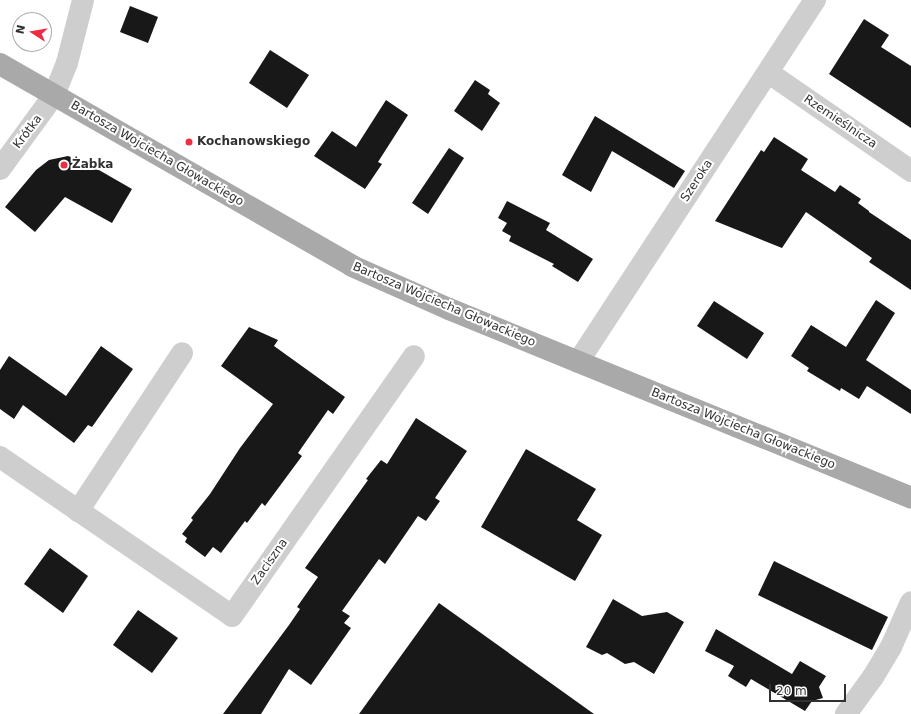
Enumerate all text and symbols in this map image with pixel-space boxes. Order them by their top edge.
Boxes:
north arrow [12,12,52,52]
text: N [13,24,28,35]
street label: Rzemieślnicza [801,92,879,152]
street label: Bartosza Wojciecha Głowackiego [68,98,246,210]
street label: Krótka [11,112,45,152]
place label: Kochanowskiego [197,135,310,149]
marker: Kochanowskiego [184,137,194,147]
street label: Szeroka [678,157,716,205]
place label: Żabka [72,158,113,172]
marker: Żabka [59,160,69,170]
street label: Bartosza Wojciecha Głowackiego [350,260,538,350]
street label: Bartosza Wojciecha Głowackiego [649,385,837,473]
street label: Zaciszna [249,536,291,588]
scale bar [771,676,848,702]
text: 20 m [776,684,807,698]

